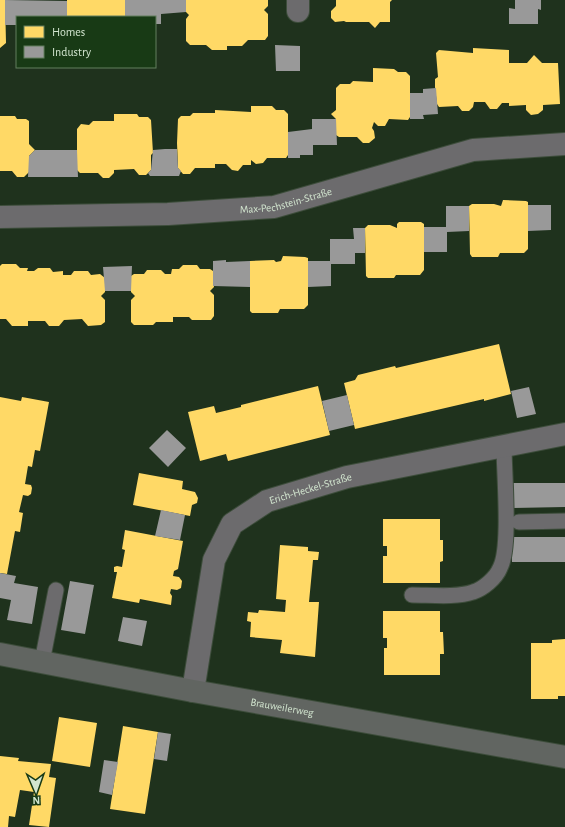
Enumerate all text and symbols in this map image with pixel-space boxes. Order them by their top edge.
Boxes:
legend [16,16,156,68]
text: Homes [52,26,85,38]
text: Industry [52,46,91,59]
street label: Max-Pechstein-Straße [239,185,333,215]
street label: Erich-Heckel-Straße [268,471,352,506]
street label: Brauweilerweg [250,696,315,718]
north arrow [16,771,56,811]
text: N [32,795,40,806]

